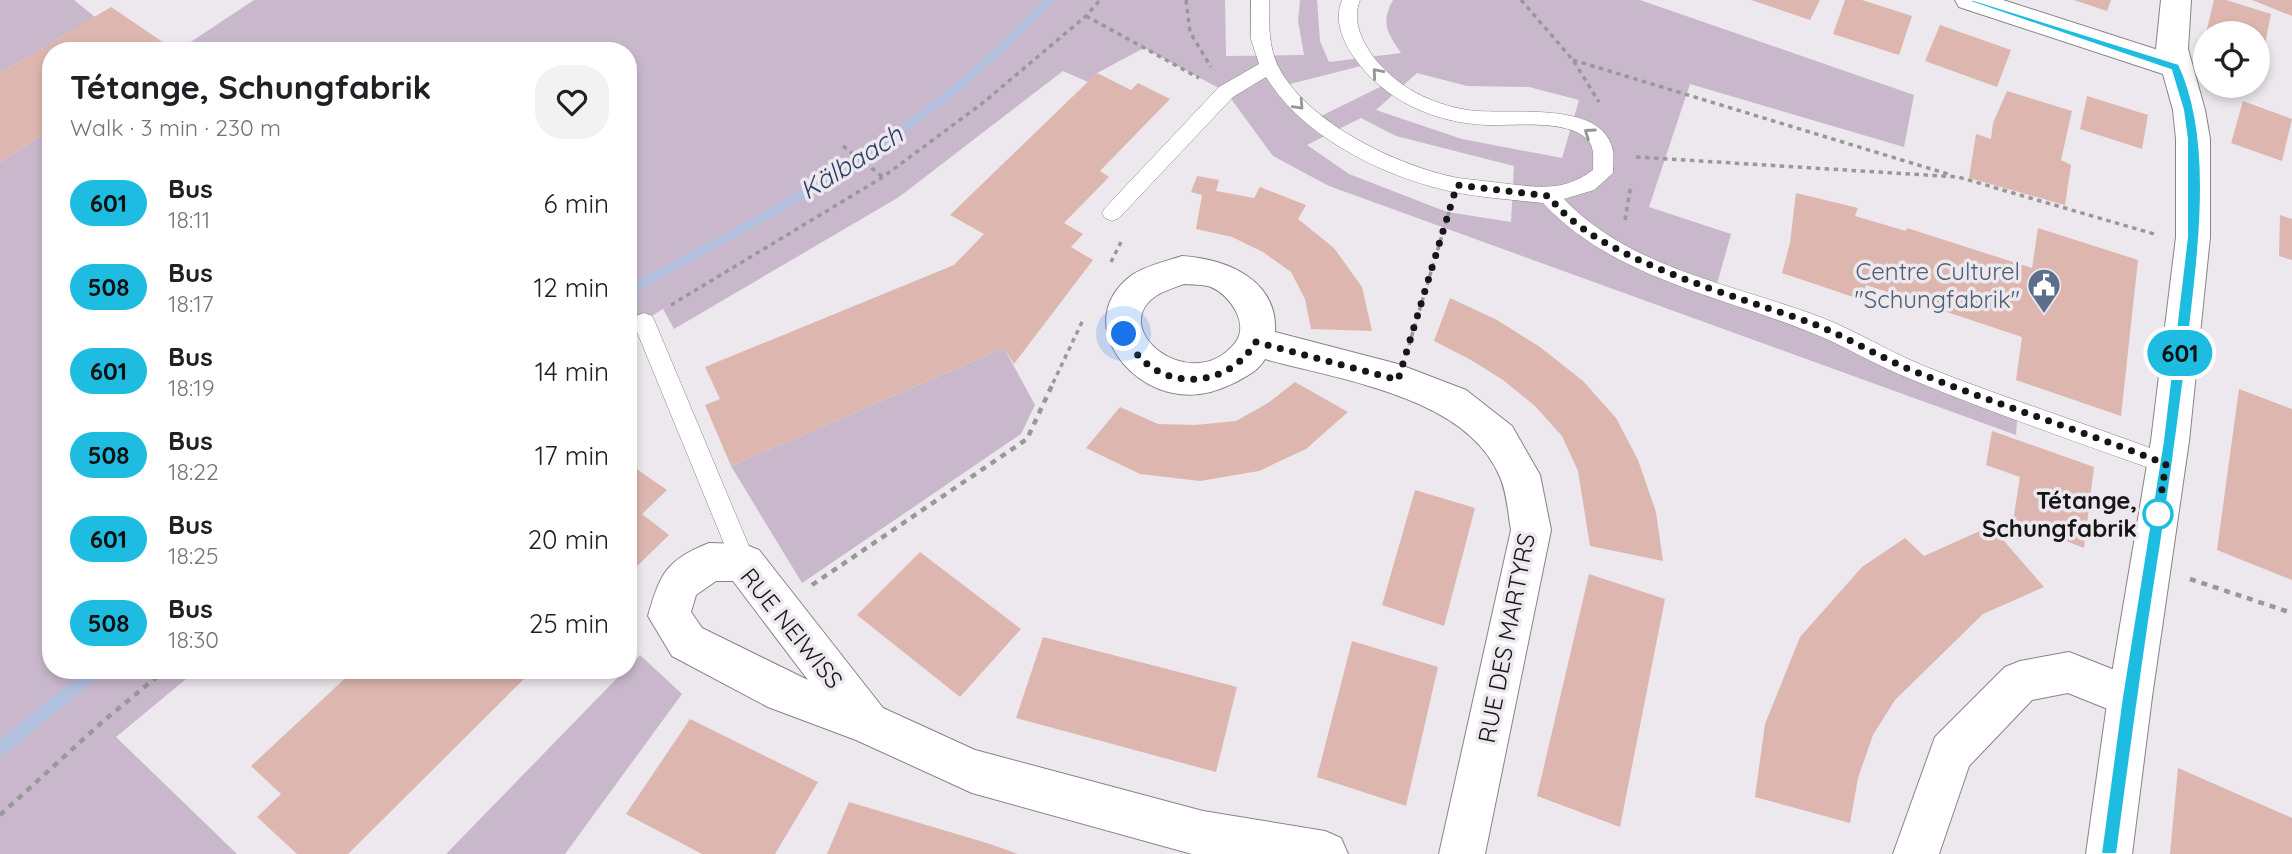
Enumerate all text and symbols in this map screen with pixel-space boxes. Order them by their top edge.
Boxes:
map controls [2193,21,2270,98]
button: locate [2193,21,2270,98]
button: heart [535,65,609,139]
text: Tétange, Schungfabrik [70,66,431,107]
one-way arrow [1373,68,1385,81]
one-way arrow [1290,97,1303,110]
text: Walk · 3 min · 230 m [70,113,281,142]
water label: Kälbaach [793,117,910,206]
one-way arrow [1584,129,1597,141]
text: Bus [168,172,213,205]
text: 6 min [544,187,609,220]
text: 601 [90,188,127,218]
text: 18:11 [168,205,210,234]
text: Bus [168,256,213,289]
place label: Centre Culturel "Schungfabrik" [1855,256,2020,314]
public building icon: Centre Culturel "Schungfabrik" [2025,266,2063,315]
text: 12 min [534,271,609,304]
text: 508 [88,272,129,302]
text: 18:17 [168,289,214,318]
your location [1106,316,1141,351]
line badge: 601 [2140,330,2220,376]
text: 601 [2161,338,2199,368]
text: Bus [168,340,213,373]
text: 14 min [535,355,609,388]
text: 601 [90,356,127,386]
text: 18:19 [168,373,215,402]
text: Bus [168,424,213,457]
text: 17 min [535,439,609,472]
text: 508 [88,440,129,470]
text: 18:22 [168,457,219,486]
place label: Tétange, Schungfabrik [1982,485,2137,543]
marker: Tétange, Schungfabrik [2143,499,2173,529]
text: Bus [168,508,213,541]
text: 20 min [528,523,609,556]
text: 601 [90,524,127,554]
street label: RUE DES MARTYRS [1471,531,1541,745]
text: 18:25 [168,541,219,570]
street label: RUE NEIWISS [734,562,850,694]
text: Bus [168,592,213,625]
text: 25 min [529,607,609,640]
text: 508 [88,608,129,638]
text: 18:30 [168,625,219,654]

